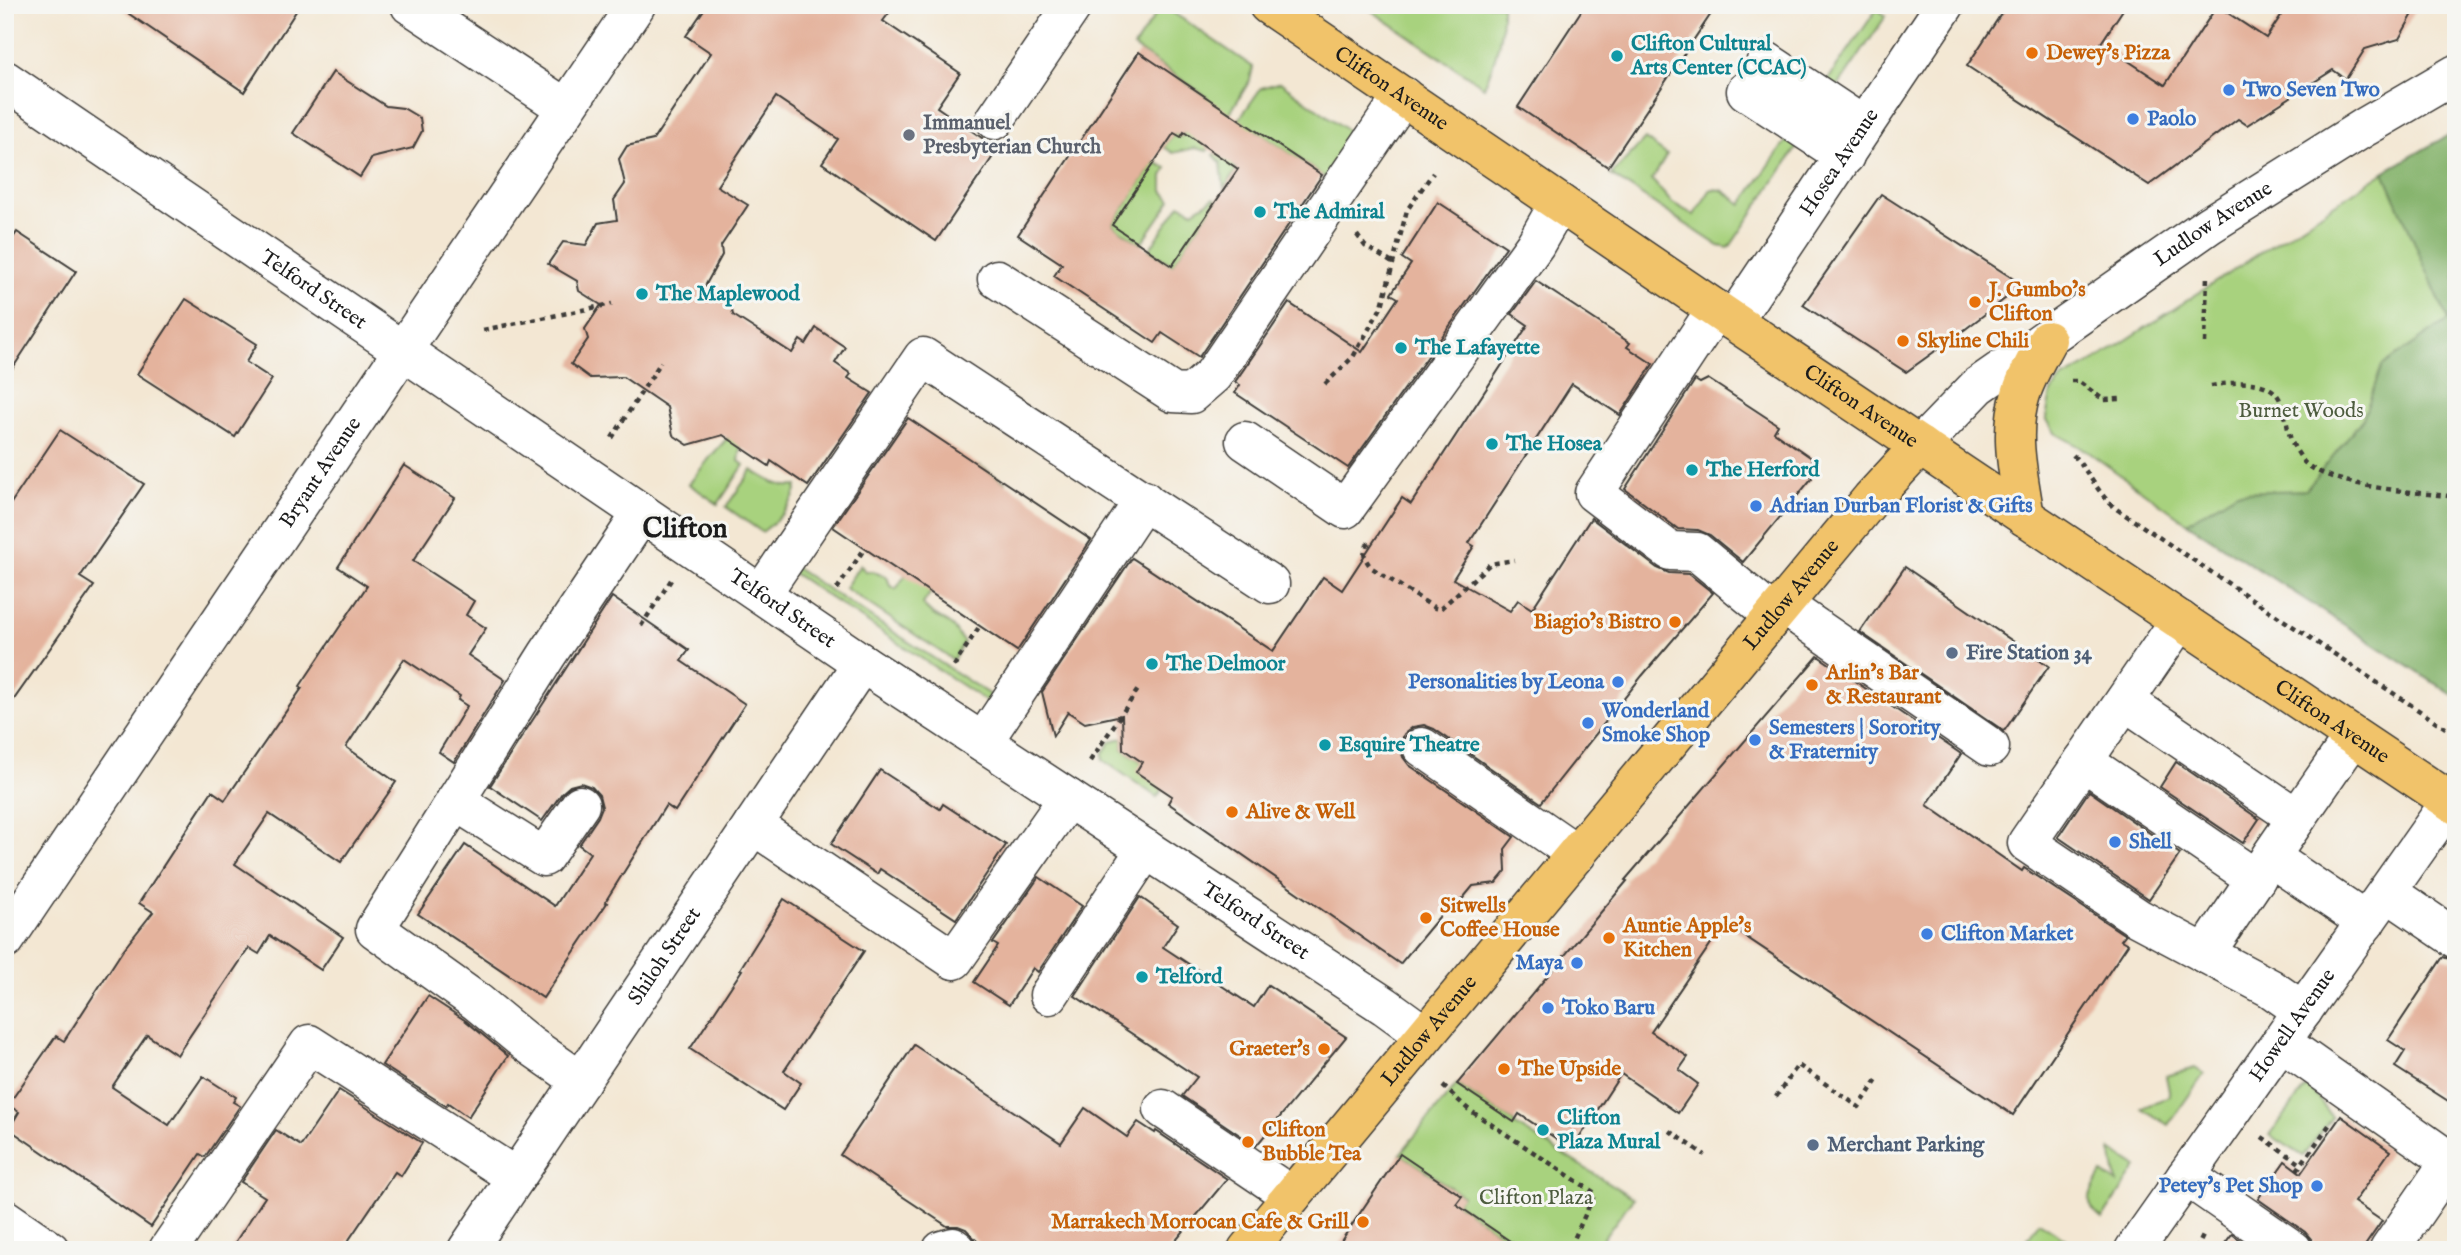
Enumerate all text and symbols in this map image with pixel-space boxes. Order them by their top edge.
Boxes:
place label: Clifton Cultural Arts Center (CCAC) [1630,31,1807,82]
street label: Clifton Avenue [1329,40,1454,137]
place label: Dewey's Pizza [2046,40,2171,67]
marker: Dewey's Pizza [2024,45,2040,61]
marker: Clifton Cultural Arts Center (CCAC) [1609,48,1625,64]
place label: Two Seven Two [2242,77,2380,104]
marker: Two Seven Two [2221,82,2237,98]
street label: Hosea Avenue [1794,103,1885,221]
place label: Paolo [2147,106,2197,133]
place label: Immanuel Presbyterian Church [923,110,1102,161]
marker: Paolo [2125,111,2141,127]
marker: Immanuel Presbyterian Church [901,127,917,143]
street label: Ludlow Avenue [2149,175,2278,273]
place label: The Admiral [1273,199,1386,226]
marker: The Admiral [1252,204,1268,220]
street label: Telford Street [255,244,372,336]
place label: J. Gumbo’s Clifton [1986,277,2086,328]
place label: The Maplewood [655,281,800,308]
marker: The Maplewood [634,286,650,302]
marker: J. Gumbo’s Clifton [1967,294,1983,310]
place label: Skyline Chili [1917,328,2029,355]
marker: Skyline Chili [1895,333,1911,349]
place label: The Lafayette [1414,335,1540,362]
marker: The Lafayette [1393,340,1409,356]
street label: Clifton Avenue [1798,358,1924,455]
park label: Burnet Woods [2238,398,2364,425]
street label: Bryant Avenue [274,412,368,533]
place label: The Hosea [1505,431,1603,458]
marker: The Hosea [1484,436,1500,452]
place label: The Herford [1705,457,1820,484]
marker: The Herford [1684,462,1700,478]
place label: Adrian Durban Florist & Gifts [1769,493,2033,520]
marker: Adrian Durban Florist & Gifts [1748,498,1764,514]
district label: Clifton [643,512,727,547]
street label: Ludlow Avenue [1738,533,1846,656]
street label: Telford Street [724,563,841,655]
place label: Biagio’s Bistro [1533,609,1662,636]
marker: Biagio’s Bistro [1667,614,1683,630]
place label: Fire Station 34 [1966,640,2093,667]
marker: Fire Station 34 [1944,645,1960,661]
place label: The Delmoor [1165,651,1286,678]
marker: The Delmoor [1144,656,1160,672]
place label: Arlin’s Bar & Restaurant [1825,660,1942,711]
place label: Personalities by Leona [1408,669,1605,696]
marker: Personalities by Leona [1610,674,1626,690]
street label: Clifton Avenue [2269,674,2395,770]
marker: Arlin’s Bar & Restaurant [1804,677,1820,693]
place label: Wonderland Smoke Shop [1601,698,1711,749]
marker: Wonderland Smoke Shop [1580,715,1596,731]
place label: Semesters | Sorority & Fraternity [1769,715,1941,766]
place label: Esquire Theatre [1339,732,1480,759]
marker: Semesters | Sorority & Fraternity [1747,732,1763,748]
marker: Esquire Theatre [1317,737,1333,753]
place label: Alive & Well [1245,799,1357,826]
marker: Alive & Well [1224,804,1240,820]
place label: Shell [2129,829,2173,856]
marker: Shell [2107,834,2123,850]
street label: Telford Street [1196,876,1314,966]
place label: Sitwells Coffee House [1440,893,1560,944]
street label: Shiloh Street [622,902,707,1010]
marker: Sitwells Coffee House [1418,910,1434,926]
place label: Auntie Apple's Kitchen [1622,913,1751,964]
place label: Clifton Market [1941,921,2074,948]
marker: Clifton Market [1919,926,1935,942]
marker: Auntie Apple's Kitchen [1601,930,1617,946]
place label: Maya [1515,950,1564,977]
marker: Maya [1569,955,1585,971]
street label: Howell Avenue [2243,963,2342,1087]
place label: Telford [1155,964,1223,991]
marker: Telford [1134,969,1150,985]
street label: Ludlow Avenue [1375,969,1483,1092]
place label: Toko Baru [1561,995,1655,1022]
marker: Toko Baru [1540,1000,1556,1016]
place label: Graeter's [1229,1036,1310,1063]
marker: Graeter's [1316,1041,1332,1057]
place label: The Upside [1517,1056,1621,1083]
marker: The Upside [1496,1061,1512,1077]
place label: Clifton Plaza Mural [1557,1105,1662,1156]
place label: Clifton Bubble Tea [1262,1117,1362,1168]
marker: Clifton Plaza Mural [1535,1122,1551,1138]
place label: Merchant Parking [1827,1132,1985,1159]
marker: Clifton Bubble Tea [1240,1134,1256,1150]
marker: Merchant Parking [1805,1137,1821,1153]
place label: Petey's Pet Shop [2159,1173,2304,1200]
marker: Petey's Pet Shop [2309,1178,2325,1194]
park label: Clifton Plaza [1479,1185,1594,1212]
place label: Marrakech Morrocan Cafe & Grill [1051,1209,1350,1236]
marker: Marrakech Morrocan Cafe & Grill [1355,1214,1371,1230]

